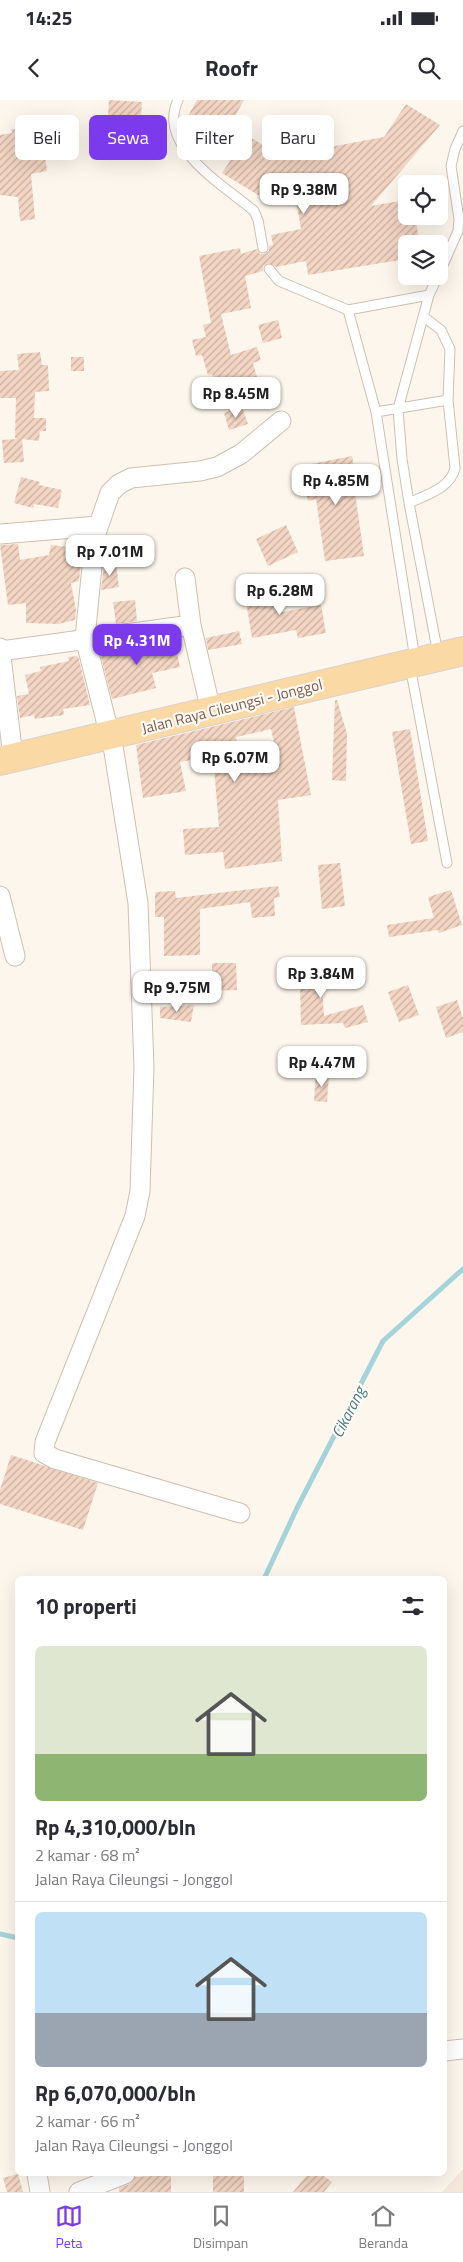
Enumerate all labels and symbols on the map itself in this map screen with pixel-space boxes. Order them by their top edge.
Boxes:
pin: Rp 9.38M [252,172,356,215]
pin: Rp 8.45M [184,376,288,419]
pin: Rp 4.85M [284,464,388,506]
pin: Rp 7.01M [58,534,162,577]
pin: Rp 6.28M [228,574,332,616]
pin: Rp 4.31M [85,624,189,666]
street label: Jalan Raya Cileungsi - Jonggol [139,672,325,740]
pin: Rp 6.07M [183,740,287,783]
pin: Rp 3.84M [269,956,373,999]
pin: Rp 9.75M [125,970,229,1013]
pin: Rp 4.47M [270,1046,374,1088]
water label: Cikarang [325,1380,372,1442]

